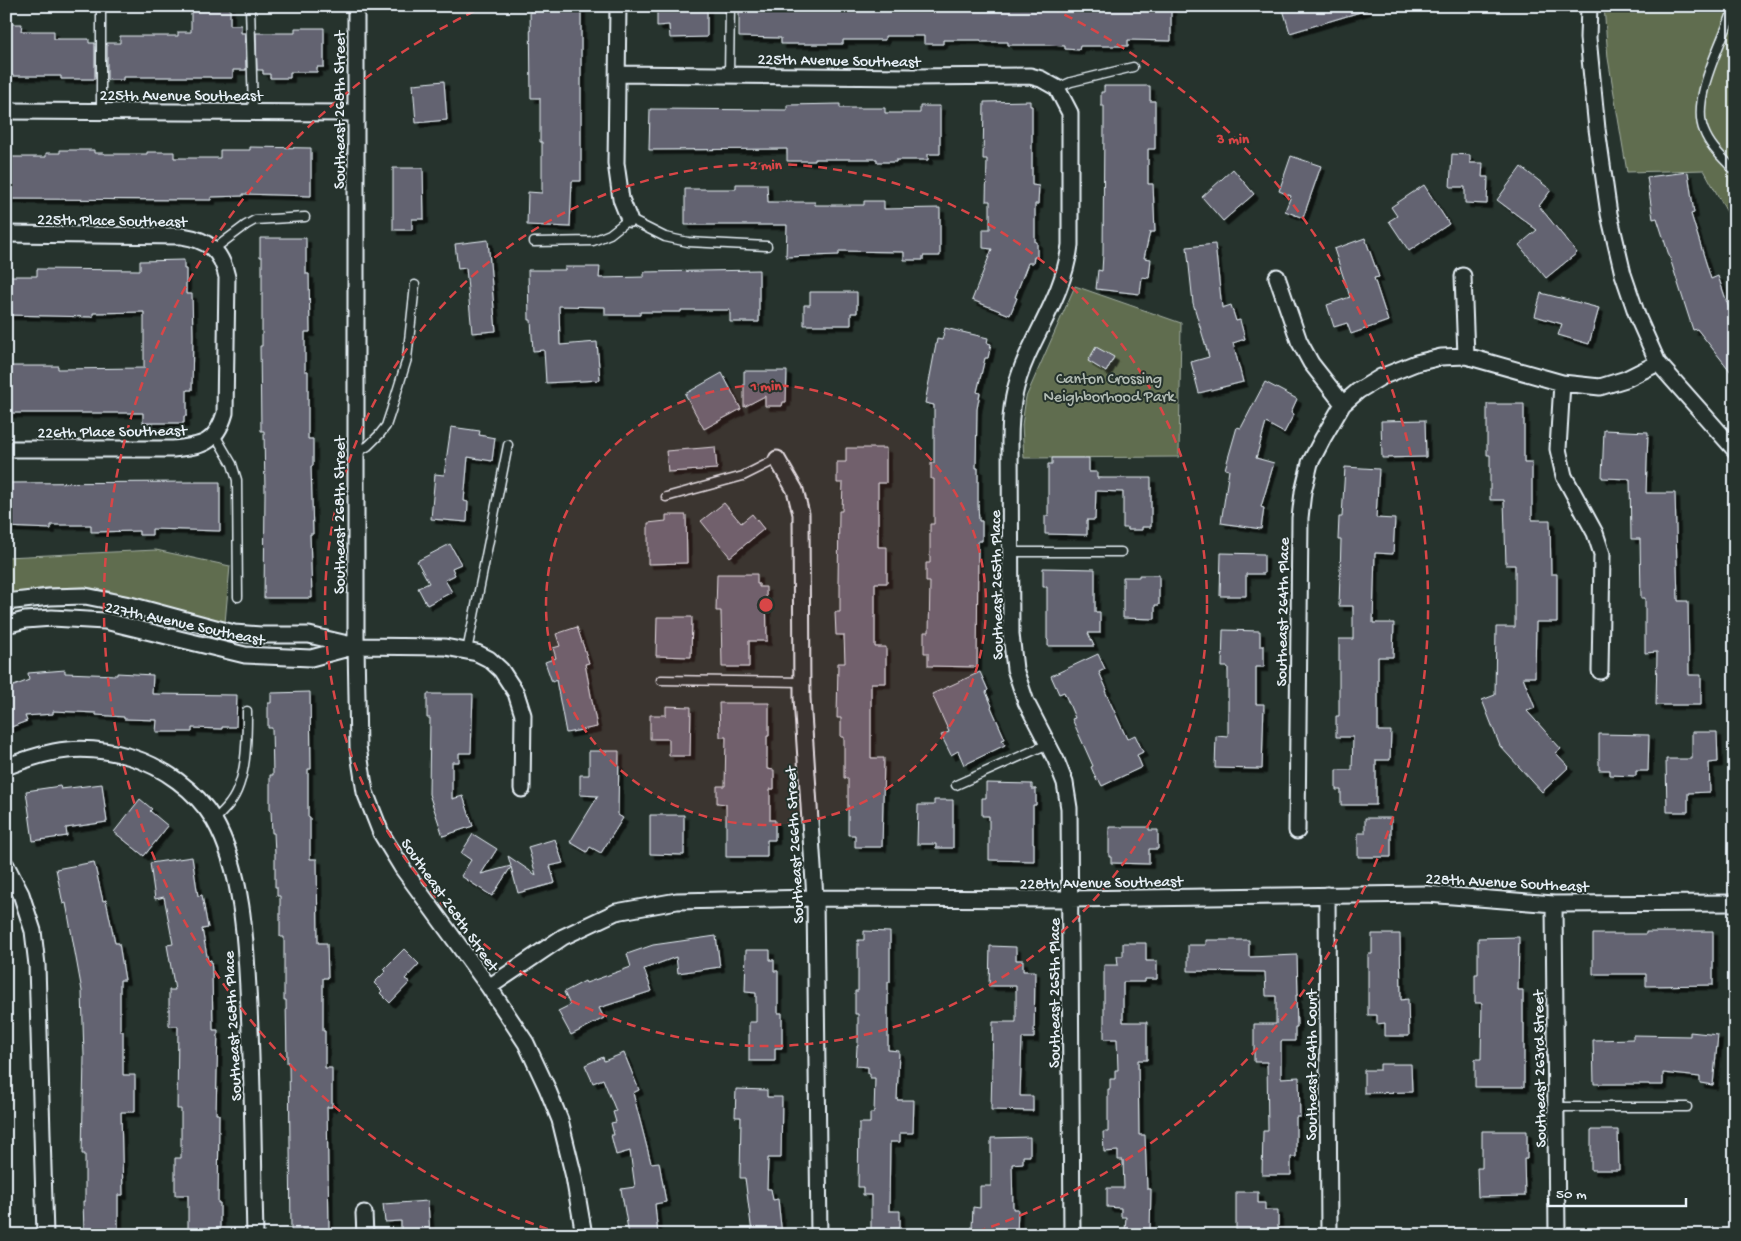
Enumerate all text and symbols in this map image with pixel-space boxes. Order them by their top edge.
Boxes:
street label: Southeast 268th Street [332,30,351,189]
street label: 225th Avenue Southeast [757,52,922,73]
street label: 225th Avenue Southeast [100,88,264,107]
text: 3 min [1216,131,1250,149]
text: 2 min [750,157,783,175]
street label: 225th Place Southeast [37,212,188,233]
park label: Canton Crossing Neighborhood Park [1043,371,1176,408]
text: 1 min [750,378,782,396]
street label: 226th Place Southeast [37,423,188,444]
street label: Southeast 268th Street [332,435,351,594]
street label: Southeast 265th Place [988,509,1009,660]
street label: Southeast 264th Place [1274,537,1295,687]
centre of rings [757,596,775,614]
street label: 227th Avenue Southeast [103,599,267,652]
street label: Southeast 266th Street [783,764,810,924]
street label: Southeast 268th Street [395,836,502,977]
street label: 228th Avenue Southeast [1425,871,1590,898]
street label: 228th Avenue Southeast [1019,874,1184,895]
street label: Southeast 265th Place [1047,917,1066,1068]
street label: Southeast 268th Place [221,950,248,1101]
street label: Southeast 264th Court [1304,988,1323,1140]
street label: Southeast 263rd Street [1531,989,1552,1148]
scale bar [1548,1176,1686,1208]
text: 50 m [1556,1186,1587,1204]

